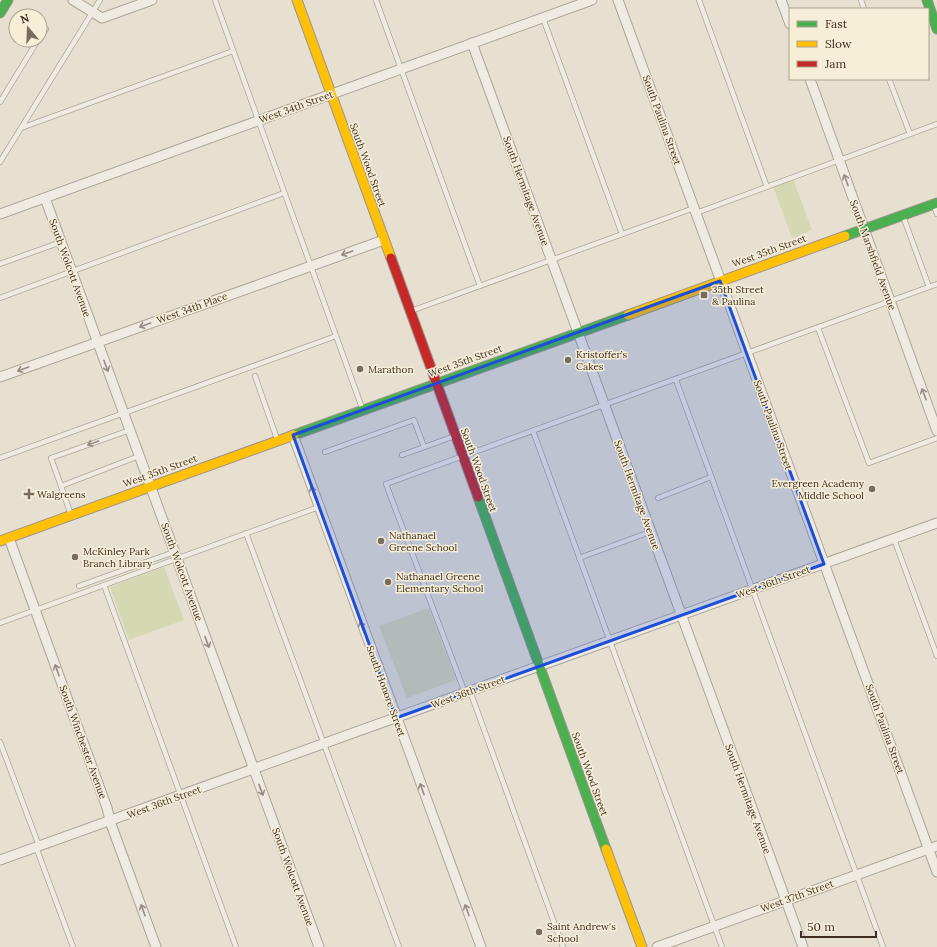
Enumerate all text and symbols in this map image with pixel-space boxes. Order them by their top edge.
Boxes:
north arrow [8,8,48,48]
legend [789,8,929,80]
text: N [18,10,32,27]
text: Fast [825,16,848,31]
text: Slow [825,36,852,51]
text: Jam [824,56,846,71]
street label: South Paulina Street [640,73,684,167]
street label: West 34th Street [257,88,335,126]
street label: South Wood Street [347,121,389,209]
street label: South Hermitage Avenue [500,134,552,248]
one-way arrow [842,174,850,186]
street label: South Marshfield Avenue [847,198,899,312]
street label: South Wolcott Avenue [46,217,94,319]
street label: West 35th Street [730,232,808,270]
one-way arrow [341,250,353,258]
place label: 35th Street & Paulina [712,283,764,308]
street label: West 34th Place [155,289,230,327]
marker: 35th Street & Paulina [699,290,709,300]
one-way arrow [139,322,152,329]
street label: West 35th Street [426,342,504,380]
place label: Kristoffer’s Cakes [576,348,627,373]
marker: Kristoffer’s Cakes [563,355,573,365]
one-way arrow [103,360,111,372]
place label: Marathon [368,363,413,376]
marker: Marathon [355,364,365,374]
one-way arrow [16,366,29,373]
street label: South Paulina Street [751,378,795,472]
one-way arrow [919,388,927,400]
street label: South Wood Street [458,426,500,514]
street label: South Hermitage Avenue [611,438,663,552]
one-way arrow [87,440,99,448]
street label: West 35th Street [121,452,199,490]
place label: Evergreen Academy Middle School [772,477,865,502]
marker: Evergreen Academy Middle School [867,484,877,494]
one-way arrow [309,486,317,498]
place label: Walgreens [37,488,86,501]
marker: Walgreens [24,489,34,499]
street label: South Wolcott Avenue [158,521,206,623]
place label: Nathanael Greene School [389,529,457,554]
marker: Nathanael Greene School [376,536,386,546]
place label: McKinley Park Branch Library [83,545,153,570]
marker: McKinley Park Branch Library [70,552,80,562]
street label: West 36th Street [734,562,812,602]
place label: Nathanael Greene Elementary School [396,570,484,595]
marker: Nathanael Greene Elementary School [383,577,393,587]
one-way arrow [358,621,366,633]
one-way arrow [203,635,211,647]
street label: South Honore Street [363,644,409,738]
one-way arrow [52,664,60,676]
street label: West 36th Street [429,672,507,712]
street label: South Paulina Street [863,682,907,776]
street label: South Winchester Avenue [56,683,110,801]
street label: South Wood Street [569,730,611,818]
street label: South Hermitage Avenue [722,742,774,856]
street label: West 36th Street [125,782,203,822]
one-way arrow [417,783,425,795]
one-way arrow [257,784,265,796]
street label: South Wolcott Avenue [269,826,317,928]
street label: West 37th Street [759,877,835,915]
one-way arrow [463,904,470,917]
one-way arrow [138,905,146,917]
scale bar [801,913,876,939]
text: 50 m [807,919,835,934]
place label: Saint Andrew's School [547,920,616,945]
marker: Saint Andrew's School [534,927,544,937]

